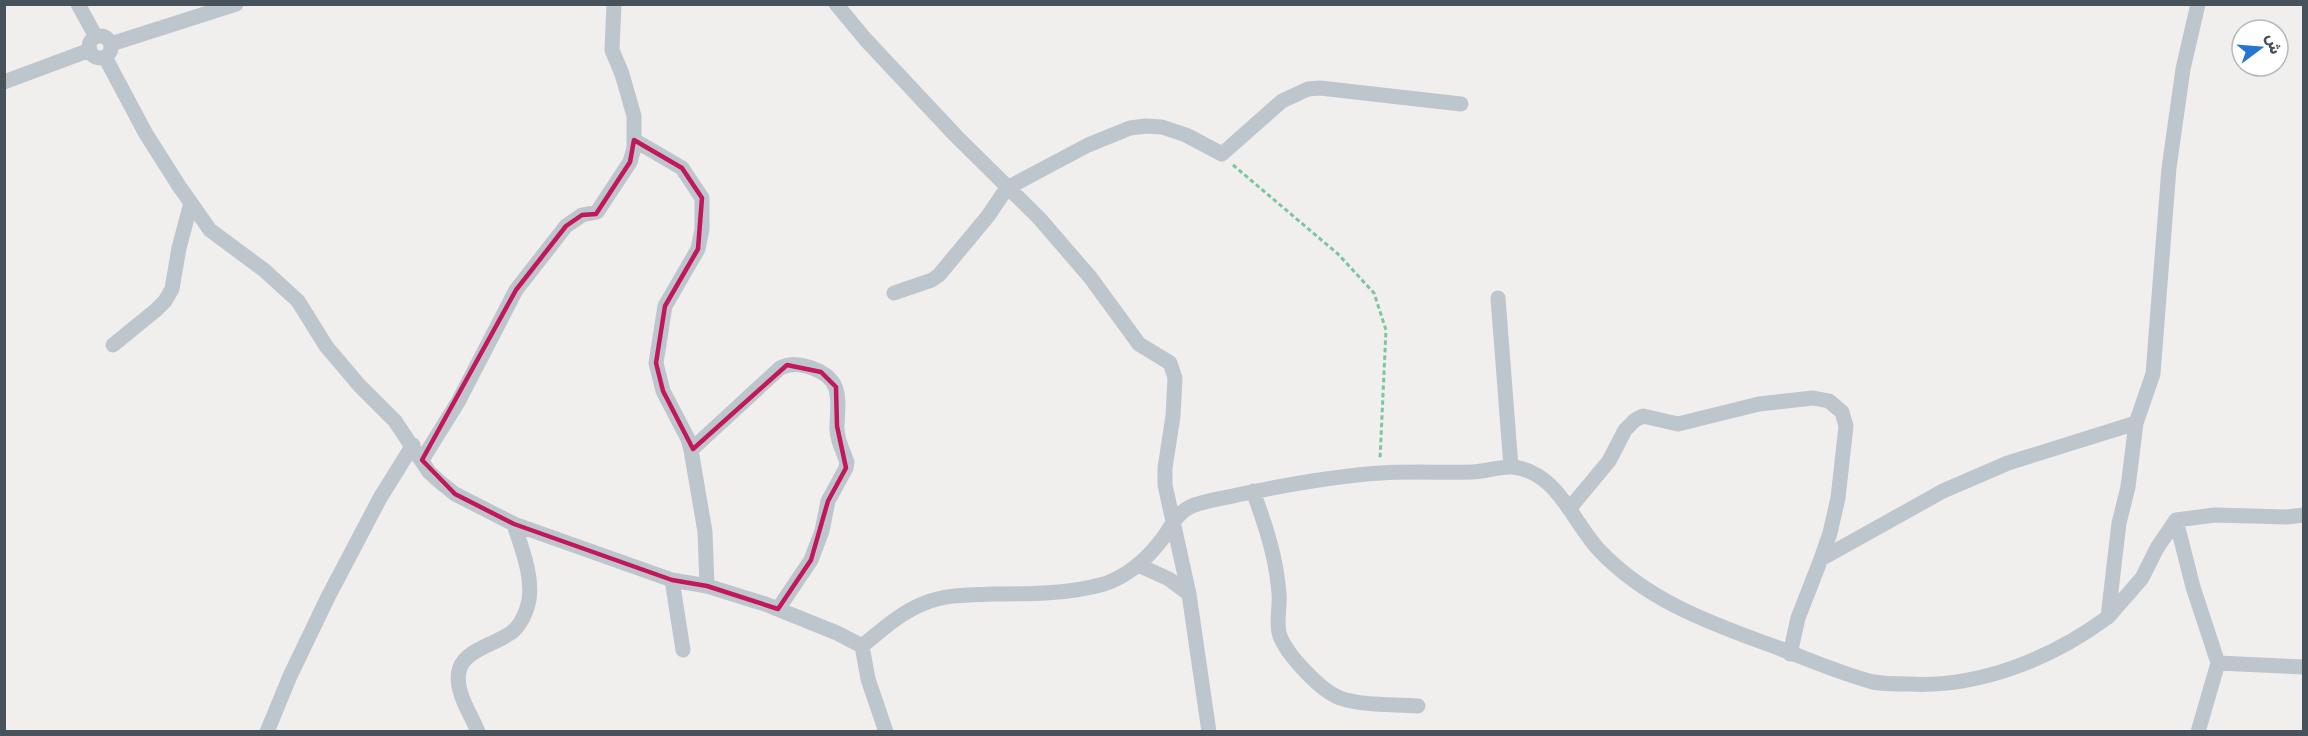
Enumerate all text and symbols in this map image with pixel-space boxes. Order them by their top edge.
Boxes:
north arrow [2230,18,2290,78]
text: ش [2262,32,2286,56]

